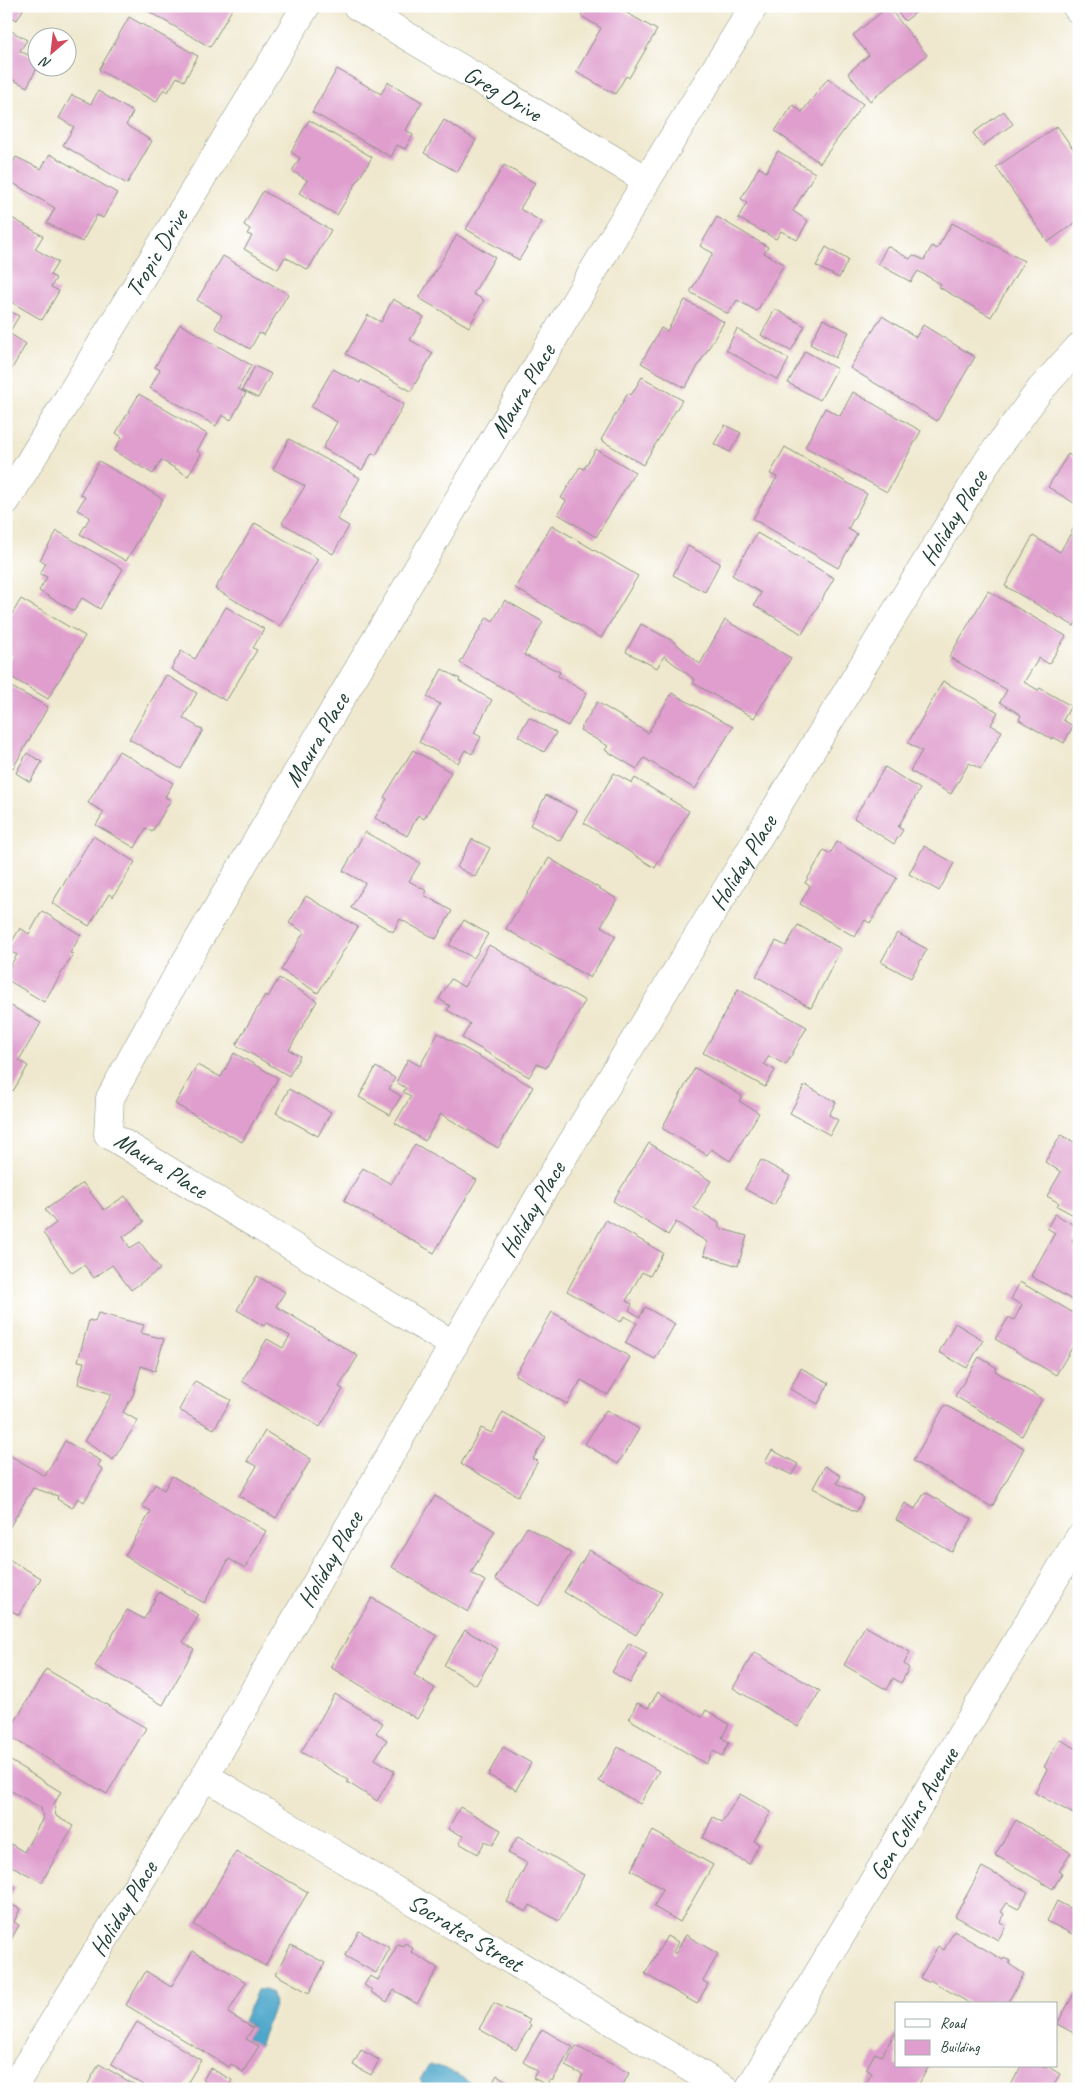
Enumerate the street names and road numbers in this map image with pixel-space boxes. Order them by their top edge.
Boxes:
street label: Greg Drive [458,59,549,129]
street label: Tropic Drive [118,202,196,302]
street label: Maura Place [483,337,563,443]
street label: Holiday Place [913,463,995,571]
street label: Maura Place [277,686,357,792]
street label: Holiday Place [702,807,784,915]
street label: Maura Place [109,1125,215,1206]
street label: Holiday Place [492,1154,573,1263]
street label: Holiday Place [291,1504,371,1613]
street label: Gen Collins Avenue [863,1740,966,1885]
street label: Holiday Place [83,1854,165,1962]
street label: Socrates Street [403,1887,530,1980]

